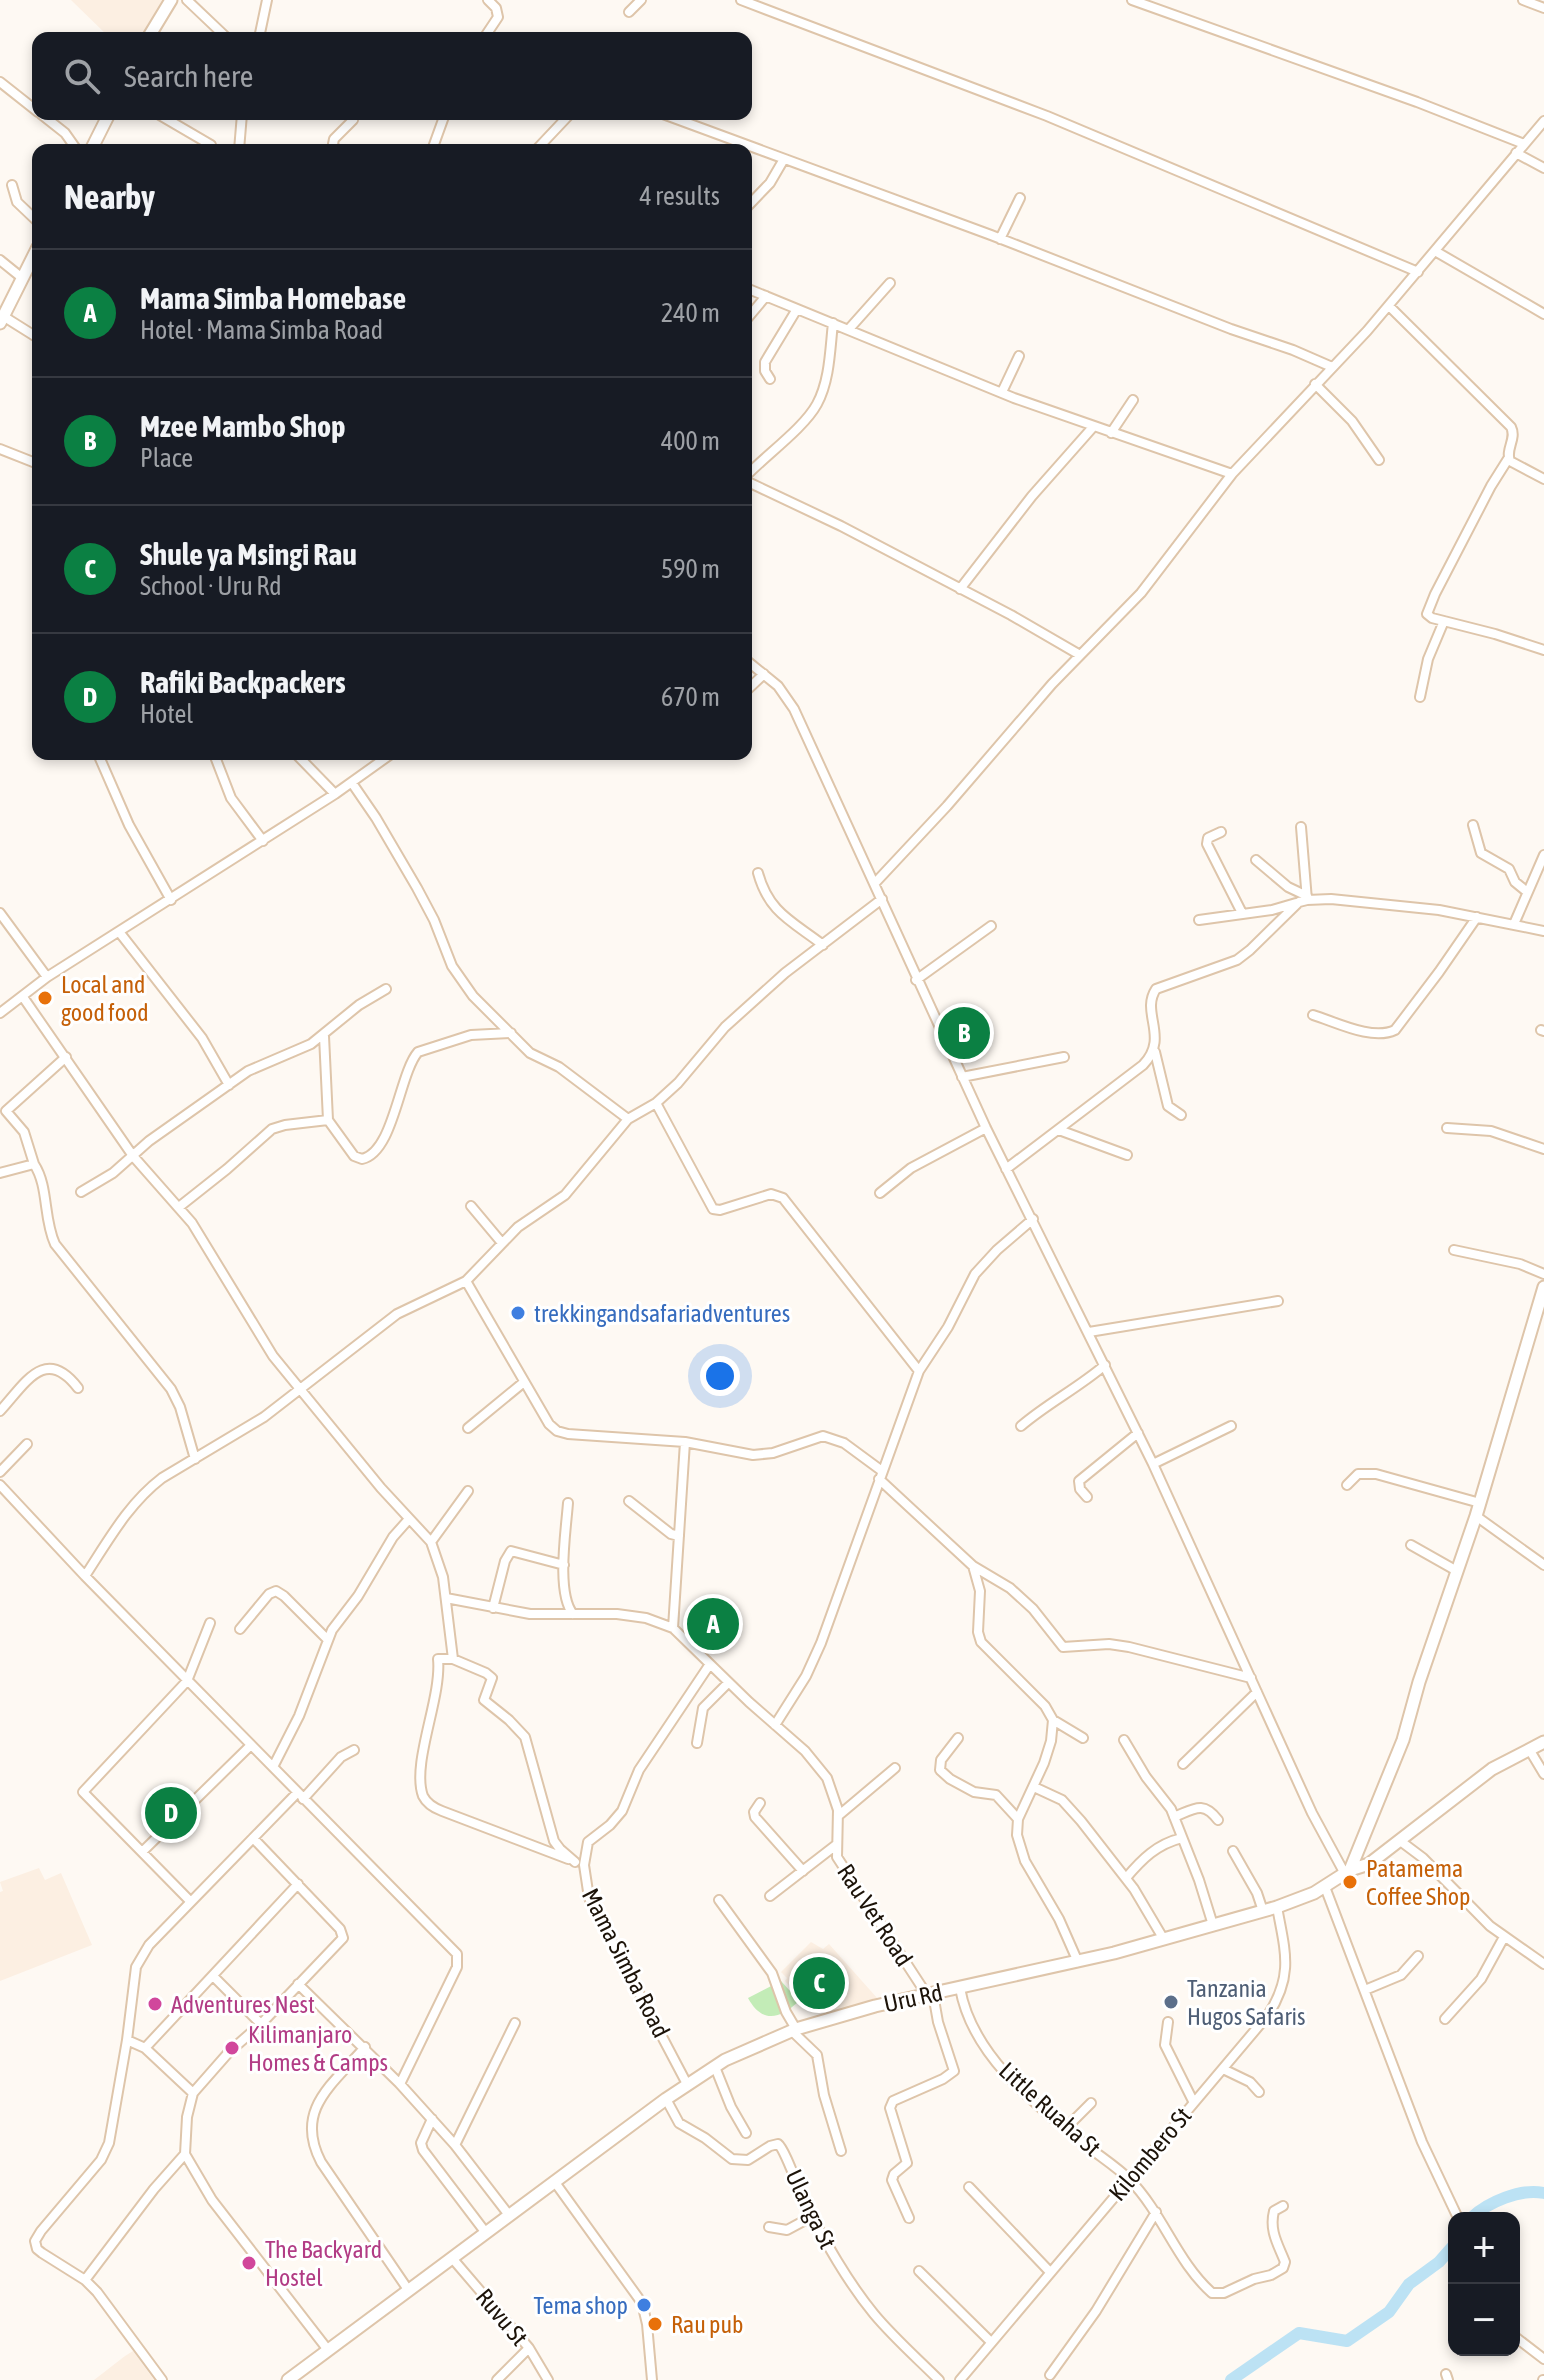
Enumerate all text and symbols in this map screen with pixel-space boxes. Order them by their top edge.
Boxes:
search box [32,32,752,120]
icon: search [60,54,104,98]
text: Search here [124,59,253,93]
text: Nearby [64,177,155,216]
text: 4 results [639,181,720,211]
text: Mama Simba Homebase [140,281,406,315]
text: A [84,298,96,328]
text: 240 m [661,298,720,328]
text: Hotel · Mama Simba Road [140,315,383,345]
text: Mzee Mambo Shop [140,409,345,443]
text: B [84,426,96,456]
text: 400 m [661,426,720,456]
text: Place [140,443,193,473]
text: Shule ya Msingi Rau [140,537,357,571]
text: C [84,554,96,584]
text: 590 m [661,554,720,584]
text: School · Uru Rd [140,571,282,601]
text: Rafiki Backpackers [140,665,346,699]
text: D [83,682,97,712]
text: 670 m [661,682,720,712]
text: Hotel [140,699,193,729]
place label: Local and good food [61,971,149,1026]
marker: Local and good food [36,989,54,1007]
pin: B [938,1003,990,1063]
place label: trekkingandsafariadventures [534,1300,790,1327]
marker: trekkingandsafariadventures [509,1304,527,1322]
your location [700,1356,740,1396]
pin: A [687,1594,739,1654]
pin: D [145,1783,197,1843]
place label: Patamema Coffee Shop [1366,1855,1470,1910]
street label: Rau Vet Road [832,1859,918,1971]
marker: Patamema Coffee Shop [1341,1873,1359,1891]
street label: Mama Simba Road [577,1884,675,2042]
pin: C [793,1953,845,2013]
place label: Tanzania Hugos Safaris [1187,1975,1306,2030]
street label: Uru Rd [881,1979,945,2017]
place label: Adventures Nest [171,1991,315,2018]
marker: Tanzania Hugos Safaris [1162,1993,1180,2011]
marker: Adventures Nest [146,1995,164,2013]
place label: Kilimanjaro Homes & Camps [248,2021,388,2076]
marker: Kilimanjaro Homes & Camps [223,2039,241,2057]
street label: Little Ruaha St [994,2057,1106,2161]
street label: Kilombero St [1103,2102,1197,2206]
street label: Ulanga St [780,2165,842,2253]
map controls [1448,2212,1520,2356]
button: + [1448,2212,1520,2284]
place label: The Backyard Hostel [265,2236,382,2291]
marker: The Backyard Hostel [240,2254,258,2272]
street label: Ruvu St [471,2283,533,2351]
button: − [1448,2284,1520,2356]
place label: Tema shop [534,2292,628,2319]
marker: Tema shop [635,2296,653,2314]
place label: Rau pub [671,2311,743,2338]
marker: Rau pub [646,2315,664,2333]

